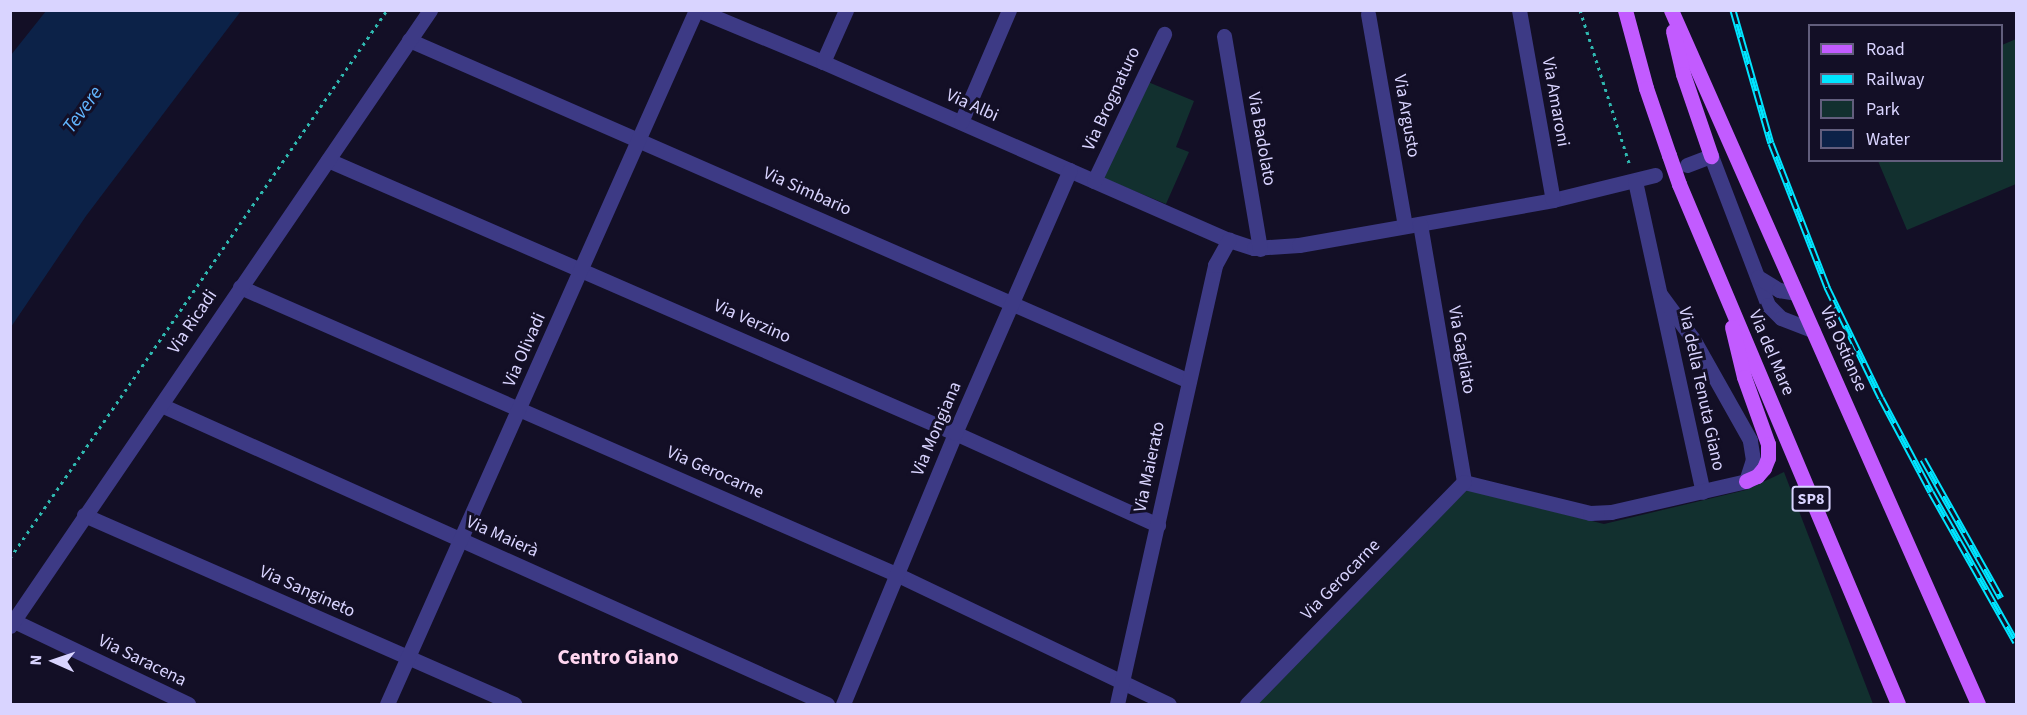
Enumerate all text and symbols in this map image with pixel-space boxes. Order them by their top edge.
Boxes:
legend [1808,24,2003,162]
text: Road [1866,37,1905,62]
street label: Via Brognaturo [1078,44,1146,154]
street label: Via Amaroni [1537,56,1573,148]
text: Railway [1866,67,1925,92]
street label: Via Argusto [1388,73,1424,159]
water label: Tevere [58,82,108,138]
street label: Via Albi [942,85,1002,127]
street label: Via Badolato [1242,90,1280,188]
text: Park [1866,97,1900,122]
text: Water [1866,127,1910,152]
street label: Via Simbario [759,163,855,221]
street label: Via Ricadi [164,286,222,358]
street label: Via Verzino [710,295,794,349]
street label: Via Ostiense [1815,303,1871,395]
street label: Via Gagliato [1443,304,1479,396]
street label: Via della Tenuta Giano [1673,305,1729,473]
street label: Via del Mare [1743,307,1799,399]
street label: Via Olivadi [499,310,551,390]
street label: Via Mongiana [907,379,967,479]
street label: Via Maierato [1130,420,1170,514]
street label: Via Gerocarne [663,442,767,504]
road number: SP8 [1792,486,1830,512]
street label: Via Maierà [463,512,541,562]
street label: Via Gerocarne [1297,535,1385,625]
street label: Via Sangineto [256,561,358,623]
street label: Via Saracena [94,630,190,692]
north arrow [24,631,84,691]
district label: Centro Giano [557,644,679,670]
text: N [25,654,47,666]

